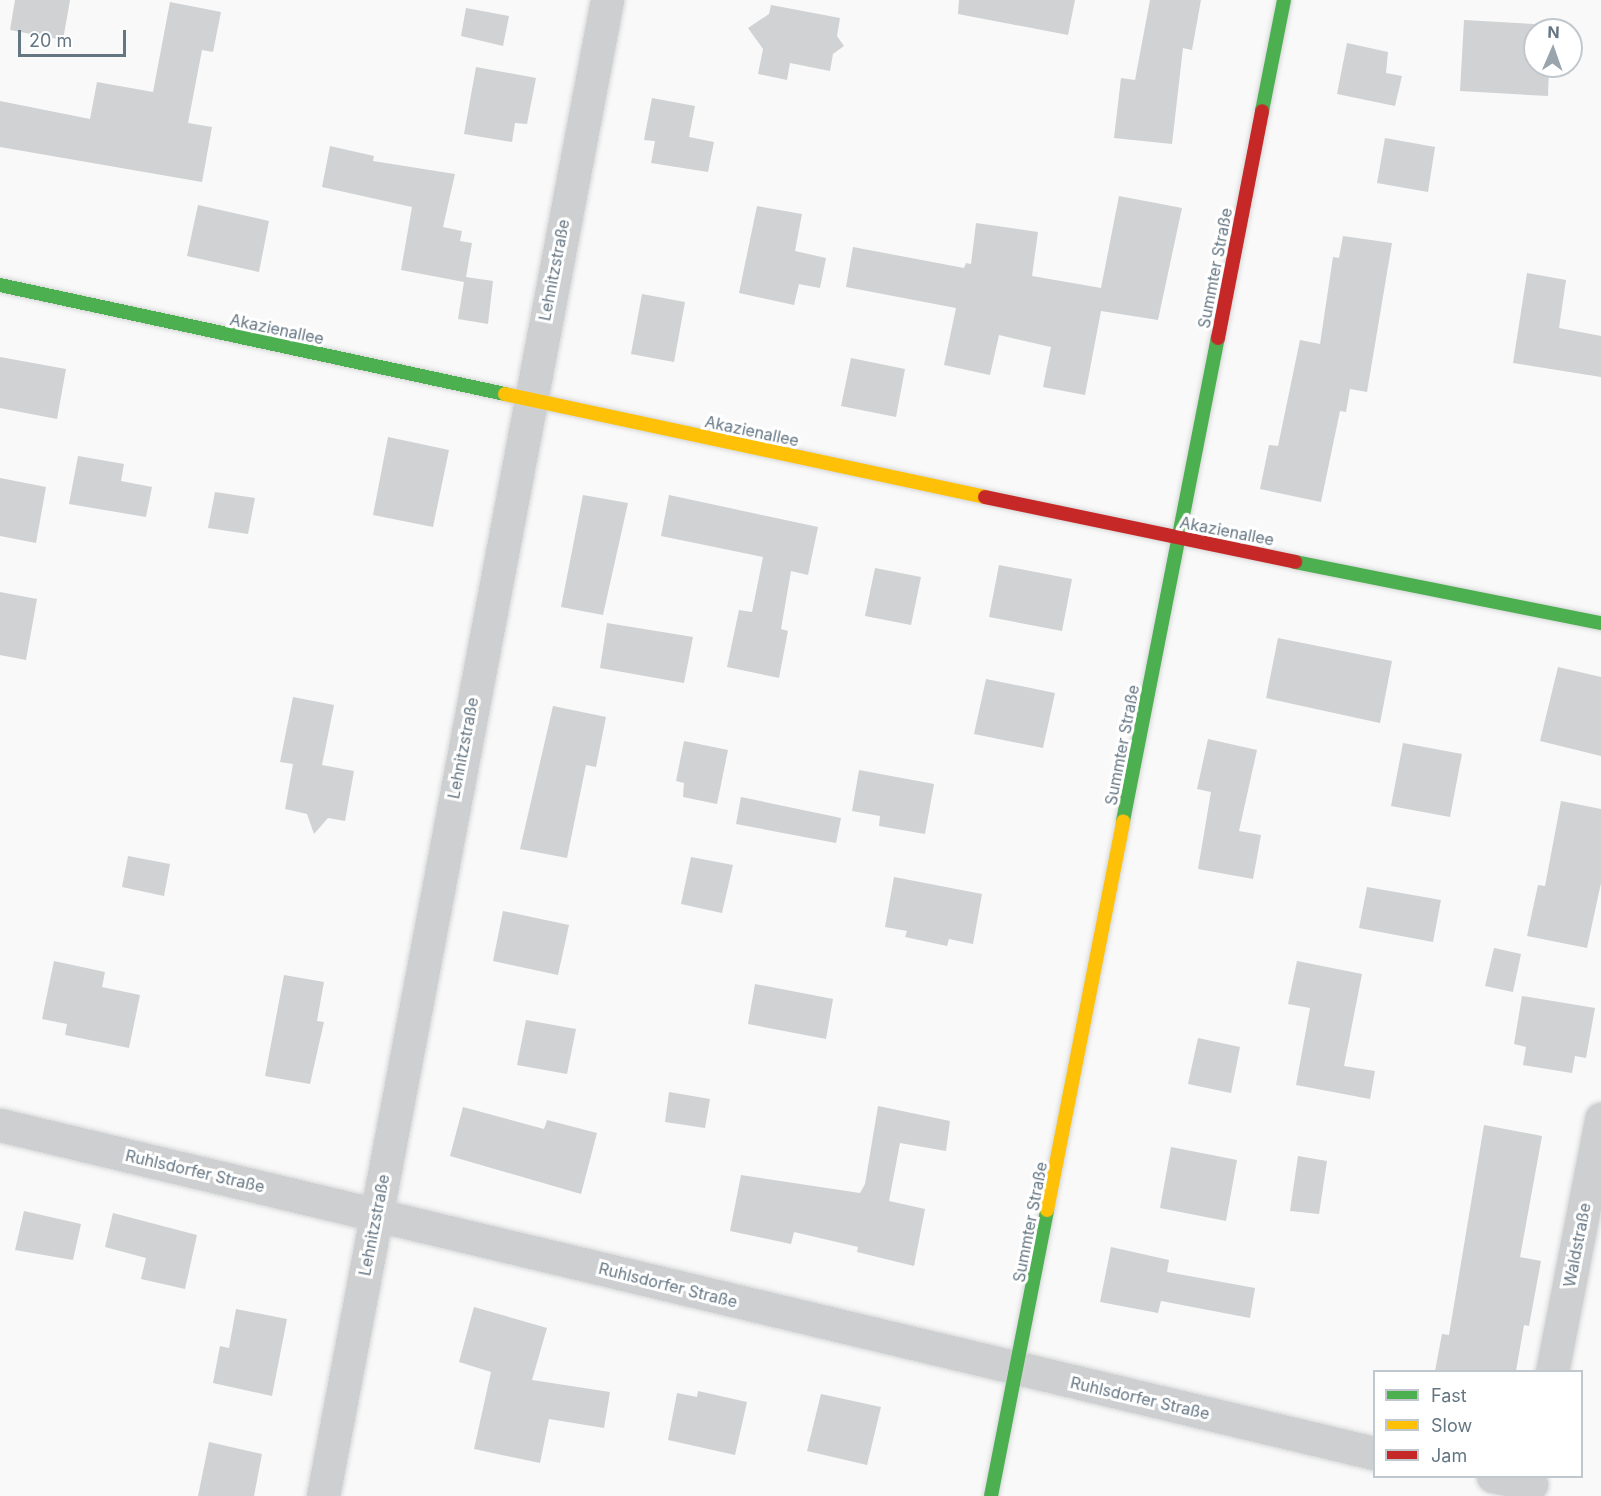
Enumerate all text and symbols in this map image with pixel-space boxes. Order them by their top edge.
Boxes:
scale bar [21,18,129,56]
north arrow [1523,18,1583,78]
text: N [1547,22,1560,42]
text: 20 m [29,30,72,51]
street label: Summter Straße [1194,206,1236,330]
street label: Lehnitzstraße [535,218,573,322]
street label: Akazienallee [228,310,326,348]
street label: Akazienallee [703,412,801,450]
street label: Akazienallee [1178,512,1276,550]
street label: Summter Straße [1101,683,1143,807]
street label: Lehnitzstraße [444,696,482,800]
street label: Ruhlsdorfer Straße [124,1146,266,1196]
street label: Summter Straße [1009,1160,1051,1284]
street label: Lehnitzstraße [355,1173,393,1277]
street label: Waldstraße [1559,1201,1595,1289]
street label: Ruhlsdorfer Straße [597,1258,739,1312]
legend [1373,1370,1583,1478]
street label: Ruhlsdorfer Straße [1069,1373,1211,1423]
text: Fast [1431,1385,1467,1406]
text: Slow [1431,1415,1472,1436]
text: Jam [1431,1445,1467,1466]

